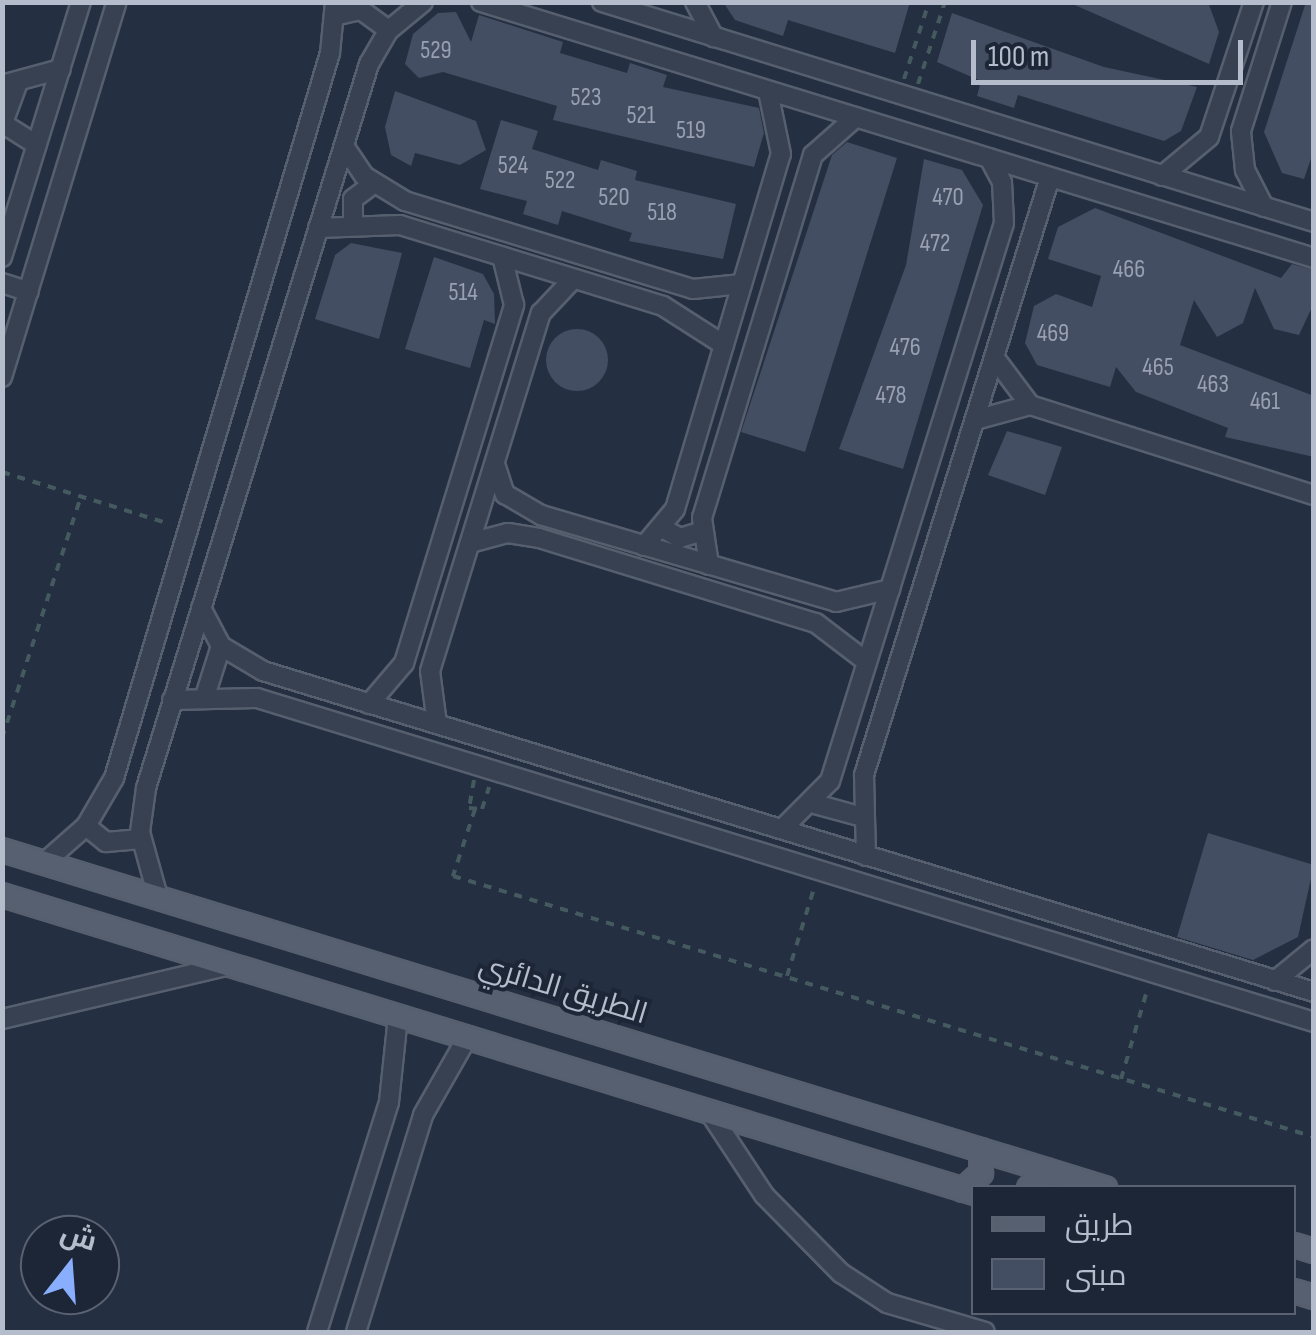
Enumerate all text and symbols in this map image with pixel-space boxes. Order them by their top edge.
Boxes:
scale bar [976,20,1248,82]
house number: 529 [420,36,452,66]
text: 100 m [988,39,1049,75]
house number: 523 [571,83,601,113]
house number: 521 [626,101,656,131]
house number: 519 [676,116,706,146]
house number: 524 [498,151,528,181]
house number: 522 [545,166,575,196]
house number: 520 [598,183,630,213]
house number: 470 [932,183,964,213]
house number: 518 [647,198,677,228]
house number: 472 [920,229,950,259]
house number: 466 [1113,255,1145,285]
house number: 514 [448,278,478,308]
house number: 469 [1037,319,1069,349]
house number: 476 [889,333,921,363]
house number: 465 [1142,353,1174,383]
house number: 463 [1197,370,1229,400]
house number: 478 [875,381,907,411]
house number: 461 [1250,387,1280,417]
street label: الطريق الدائري [474,947,652,1033]
legend [971,1185,1296,1315]
text: طريق [1065,1208,1134,1244]
north arrow [20,1215,120,1315]
text: ش [56,1217,100,1259]
text: مبنى [1065,1258,1126,1294]

